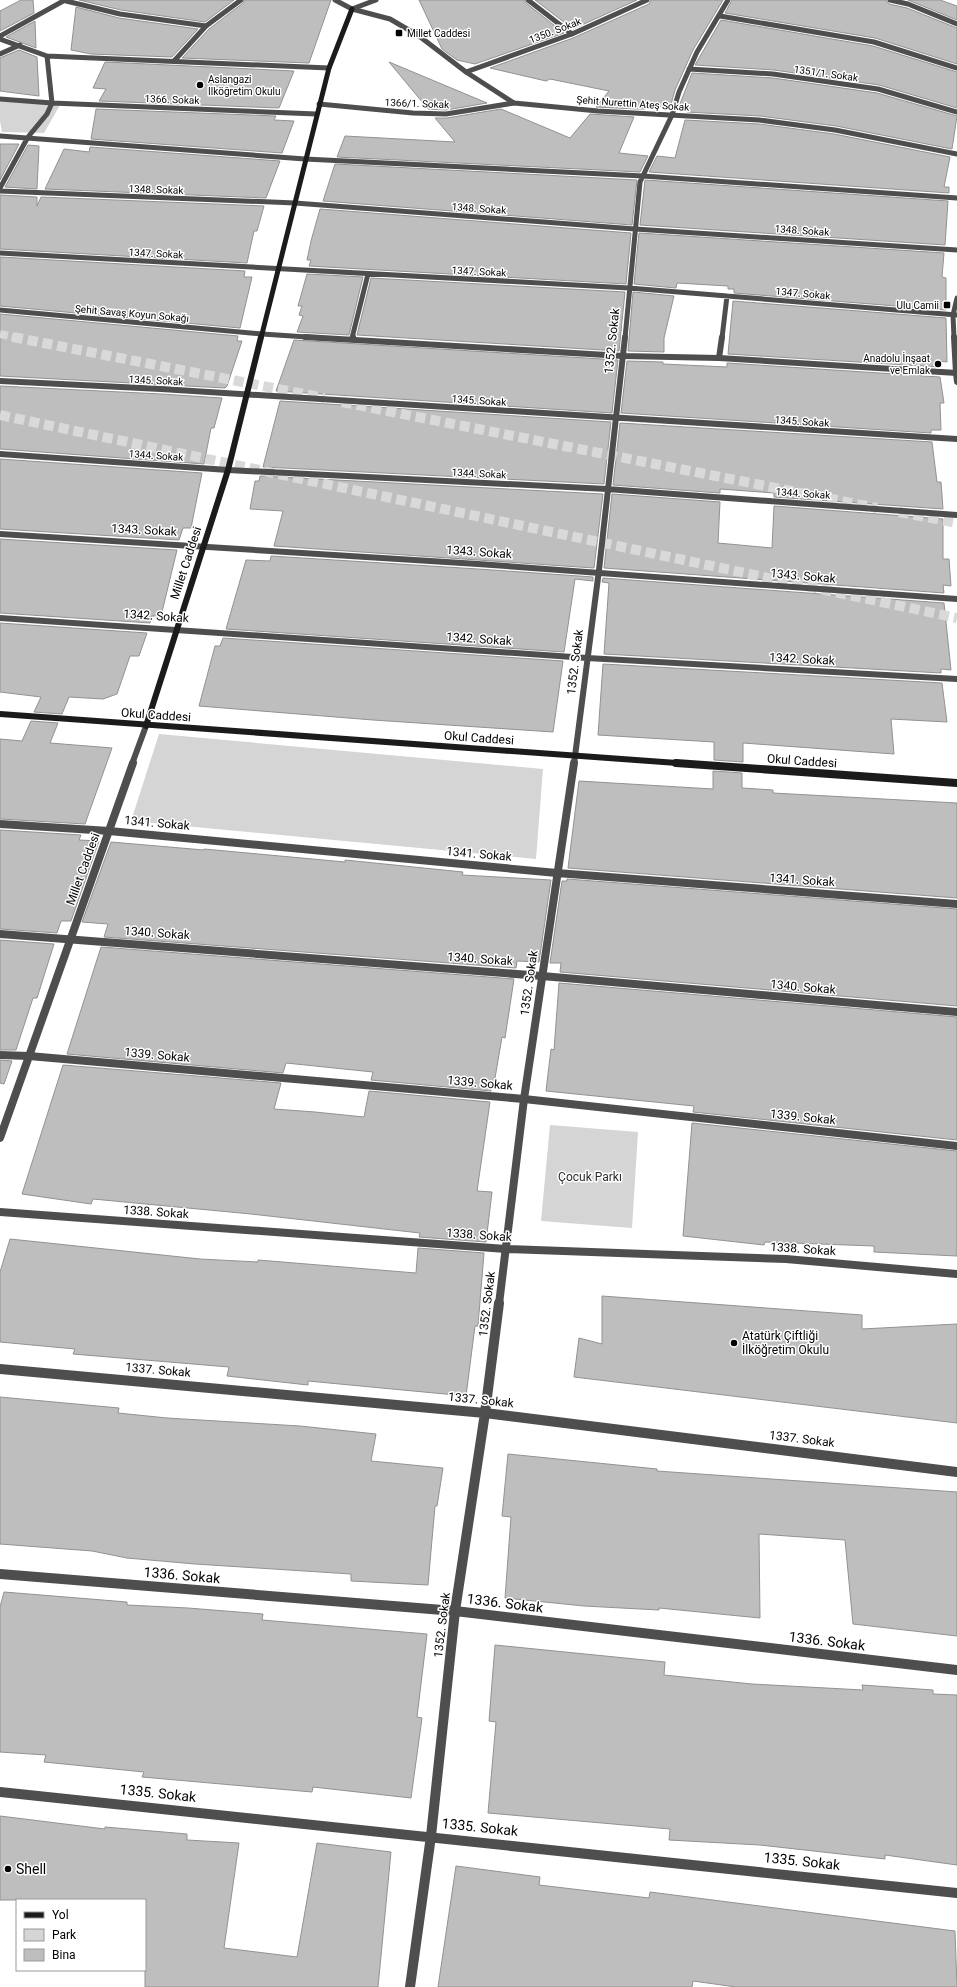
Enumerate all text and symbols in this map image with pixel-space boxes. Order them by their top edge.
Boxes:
street label: 1350. Sokak [528,15,584,45]
marker: Millet Caddesi [394,28,404,38]
place label: Millet Caddesi [407,28,470,39]
street label: 1351/1. Sokak [793,64,860,84]
place label: Aslangazi Ilköğretim Okulu [208,74,281,97]
marker: Aslangazi Ilköğretim Okulu [195,80,205,90]
street label: 1366. Sokak [144,93,200,106]
street label: Şehit Nurettin Ateş Sokak [576,94,691,113]
street label: 1366/1. Sokak [385,97,450,110]
street label: 1348. Sokak [128,183,184,196]
street label: 1348. Sokak [451,201,508,216]
street label: 1348. Sokak [774,223,831,238]
street label: 1347. Sokak [128,247,185,260]
street label: 1347. Sokak [451,265,508,278]
street label: 1347. Sokak [775,286,832,301]
place label: Ulu Camii [897,300,939,311]
marker: Ulu Camii [942,300,952,310]
street label: Şehit Savaş Koyun Sokağı [75,303,189,324]
street label: 1352. Sokak [602,307,622,374]
place label: Anadolu İnşaat ve Emlak [863,352,931,376]
marker: Anadolu İnşaat ve Emlak [933,359,943,369]
street label: 1345. Sokak [128,374,185,387]
street label: 1345. Sokak [451,393,508,408]
street label: 1345. Sokak [774,414,831,429]
street label: 1344. Sokak [128,448,185,463]
street label: 1344. Sokak [451,467,508,480]
street label: 1344. Sokak [775,486,832,501]
street label: 1343. Sokak [111,521,178,539]
street label: Millet Caddesi [168,525,204,601]
street label: 1343. Sokak [446,543,513,561]
street label: 1343. Sokak [770,566,837,586]
street label: 1342. Sokak [123,607,190,625]
street label: 1352. Sokak [564,628,586,695]
street label: 1342. Sokak [446,630,513,648]
street label: 1342. Sokak [769,650,836,668]
street label: Okul Caddesi [120,706,192,724]
street label: Okul Caddesi [443,729,515,747]
street label: Okul Caddesi [766,752,838,770]
street label: 1341. Sokak [124,813,191,833]
street label: Millet Caddesi [63,831,103,907]
street label: 1341. Sokak [446,844,513,864]
street label: 1341. Sokak [769,871,836,889]
street label: 1340. Sokak [124,924,191,942]
street label: 1352. Sokak [517,949,541,1017]
street label: 1340. Sokak [447,950,514,968]
street label: 1340. Sokak [770,977,837,997]
street label: 1339. Sokak [124,1045,191,1065]
street label: 1339. Sokak [447,1073,514,1093]
street label: 1339. Sokak [770,1107,837,1127]
park label: Çocuk Parkı [558,1170,622,1184]
street label: 1338. Sokak [123,1203,190,1221]
street label: 1338. Sokak [446,1226,513,1244]
street label: 1338. Sokak [770,1240,837,1258]
street label: 1352. Sokak [476,1270,498,1337]
place label: Atatürk Çiftliği İlköğretim Okulu [742,1329,829,1357]
marker: Atatürk Çiftliği İlköğretim Okulu [729,1338,739,1348]
street label: 1337. Sokak [125,1360,192,1380]
street label: 1337. Sokak [448,1390,515,1410]
street label: 1337. Sokak [769,1428,836,1450]
street label: 1336. Sokak [143,1564,222,1586]
street label: 1336. Sokak [466,1590,545,1616]
street label: 1352. Sokak [431,1591,453,1658]
street label: 1336. Sokak [788,1628,867,1654]
street label: 1335. Sokak [119,1781,198,1805]
street label: 1335. Sokak [441,1815,520,1839]
street label: 1335. Sokak [763,1849,842,1873]
place label: Shell [16,1861,46,1877]
marker: Shell [3,1864,13,1874]
legend [16,1899,146,1971]
text: Yol [52,1908,69,1922]
text: Park [52,1928,77,1942]
text: Bina [52,1948,76,1962]

